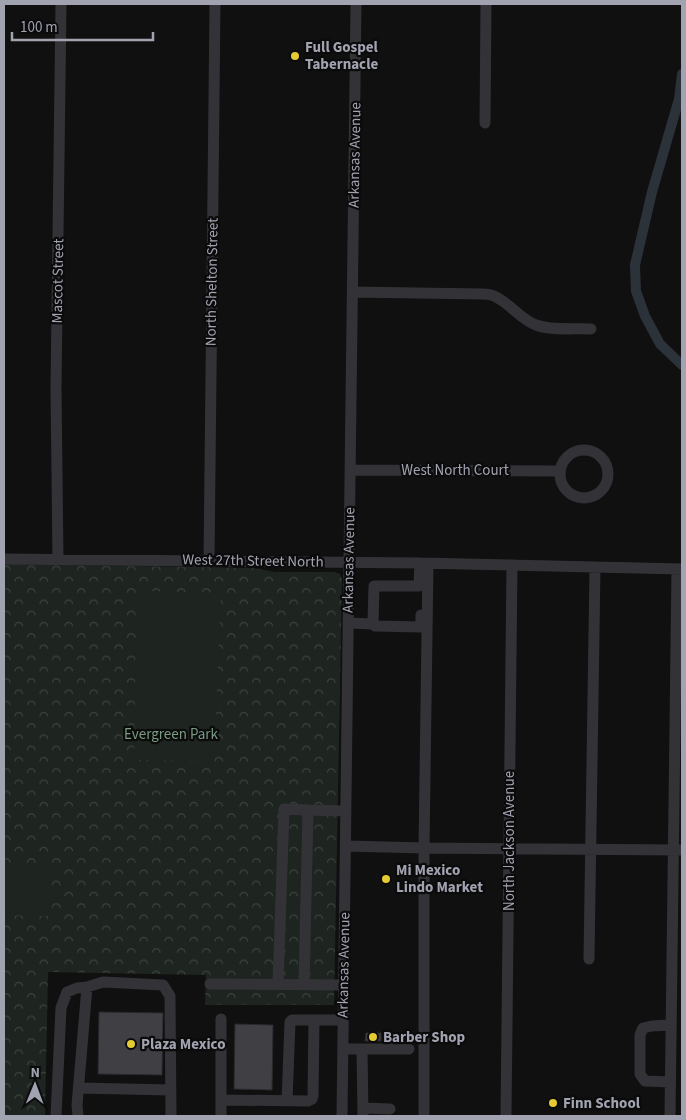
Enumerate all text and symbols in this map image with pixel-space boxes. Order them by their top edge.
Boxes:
scale bar [12,10,154,42]
text: 100 m [20,17,58,38]
place label: Full Gospel Tabernacle [305,37,379,75]
marker: Full Gospel Tabernacle [289,50,301,62]
street label: Arkansas Avenue [344,102,366,208]
street label: North Shelton Street [200,218,224,346]
street label: Mascot Street [47,238,69,324]
street label: West North Court [401,460,509,481]
street label: Arkansas Avenue [338,507,360,613]
street label: West 27th Street North [182,549,324,573]
park label: Evergreen Park [124,724,219,745]
street label: North Jackson Avenue [499,771,520,911]
place label: Mi Mexico Lindo Market [396,860,483,898]
marker: Mi Mexico Lindo Market [380,873,392,885]
street label: Arkansas Avenue [333,912,355,1018]
place label: Barber Shop [383,1027,466,1048]
marker: Barber Shop [367,1031,379,1043]
place label: Plaza Mexico [141,1034,225,1055]
marker: Plaza Mexico [125,1038,137,1050]
north arrow [10,1060,60,1110]
text: N [30,1063,40,1083]
place label: Finn School [563,1093,641,1114]
marker: Finn School [547,1097,559,1109]

